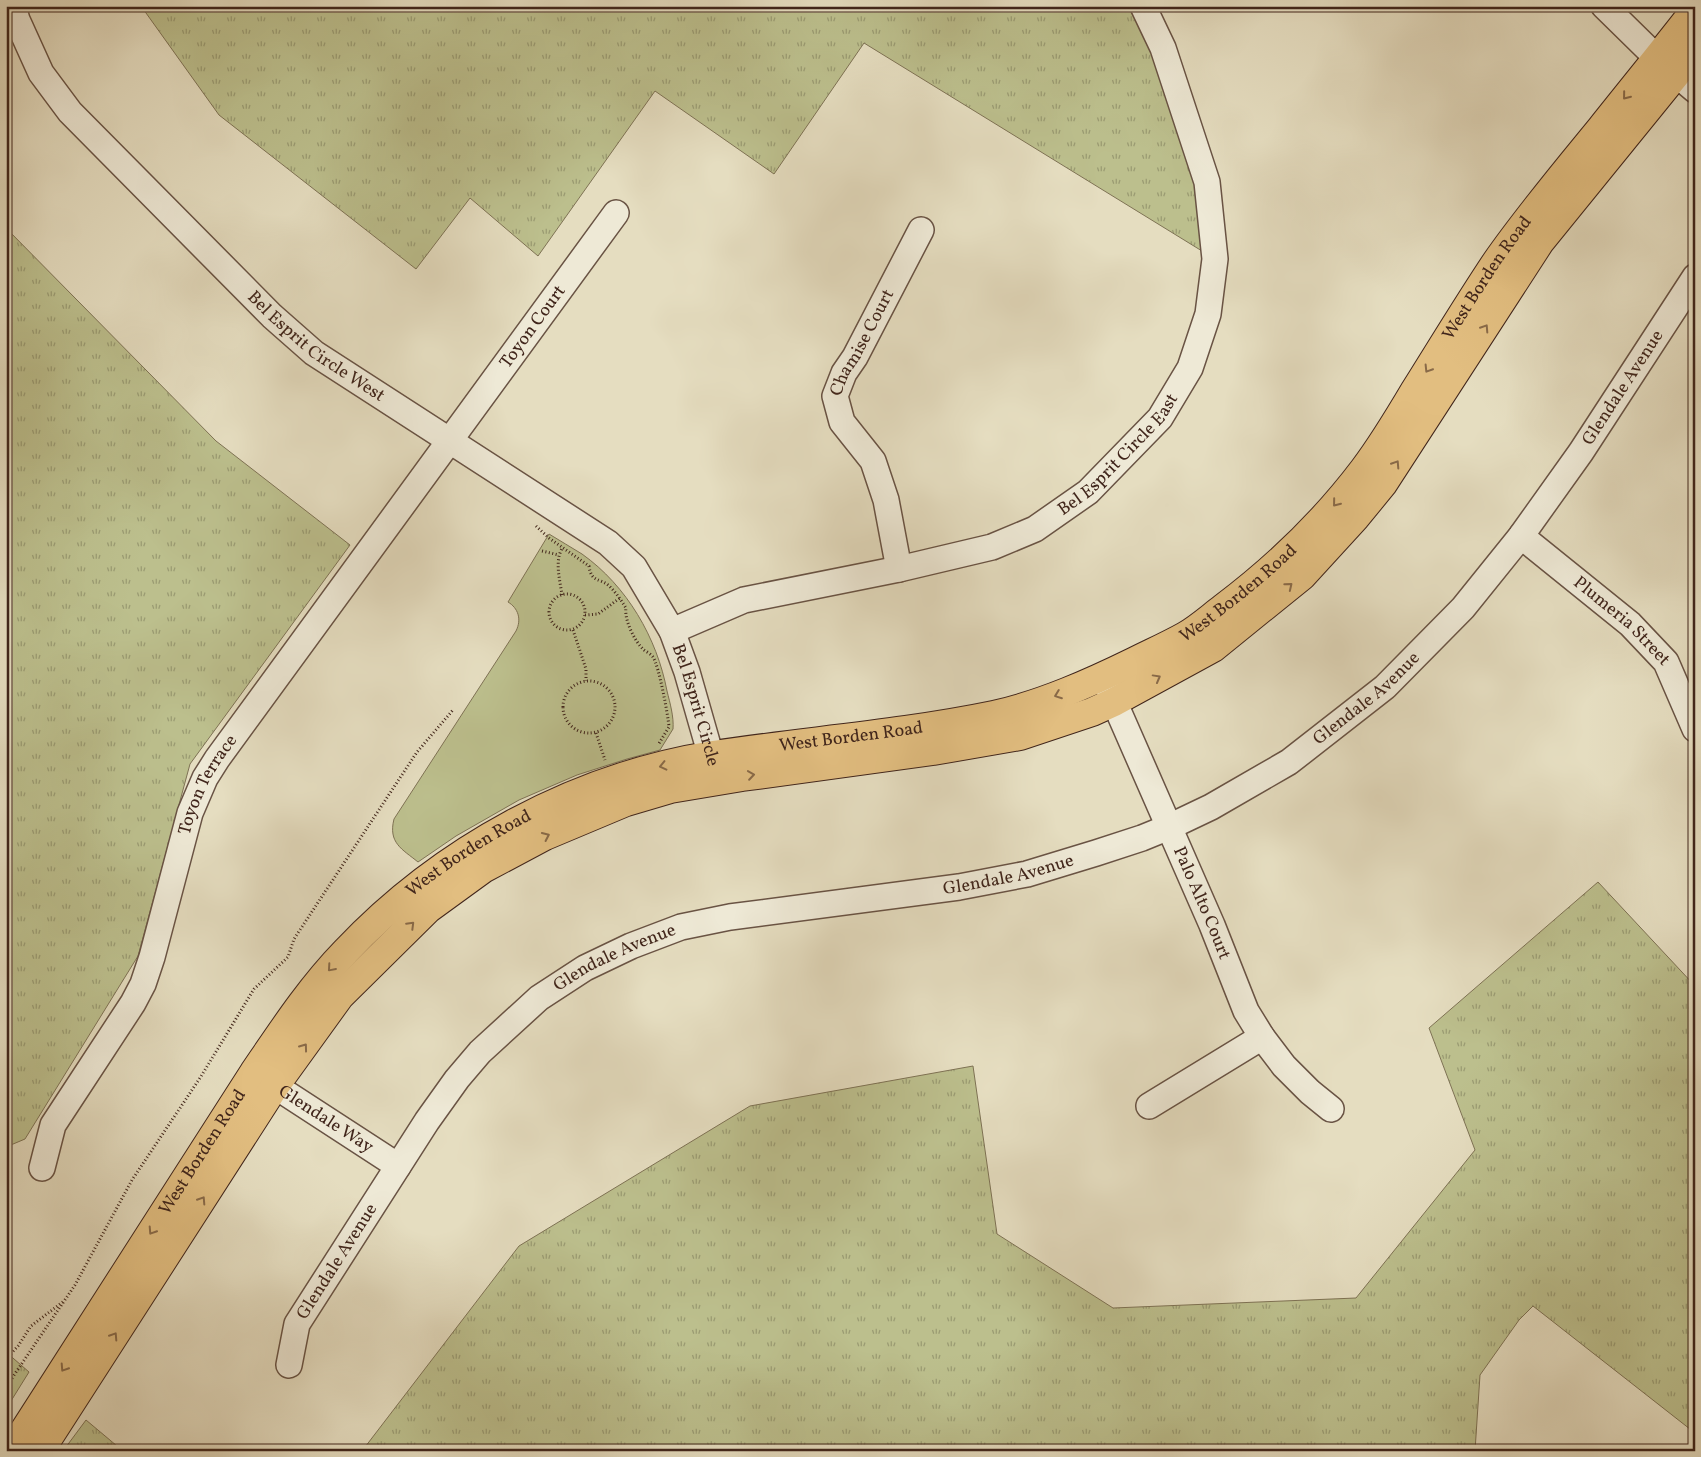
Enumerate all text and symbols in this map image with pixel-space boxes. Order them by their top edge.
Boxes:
one-way arrow [1623,91,1632,100]
street label: West Borden Road [1437,211,1538,345]
street label: Toyon Court [494,280,572,374]
street label: Bel Esprit Circle West [241,285,390,408]
street label: Chamise Court [824,285,901,400]
one-way arrow [1479,324,1488,334]
street label: Glendale Avenue [1576,325,1670,450]
one-way arrow [1425,363,1435,372]
street label: Bel Esprit Circle East [1053,389,1184,522]
one-way arrow [1390,460,1399,470]
one-way arrow [1333,497,1342,506]
street label: West Borden Road [1175,538,1303,649]
street label: Plumeria Street [1568,570,1676,671]
one-way arrow [1284,582,1293,591]
street label: Bel Esprit Circle [665,640,725,768]
street label: Glendale Avenue [1308,646,1426,751]
one-way arrow [1151,675,1160,685]
one-way arrow [1054,689,1062,699]
street label: West Borden Road [778,715,925,758]
street label: Toyon Terrace [172,730,243,838]
one-way arrow [659,760,668,771]
one-way arrow [747,770,755,781]
street label: West Borden Road [401,804,536,903]
one-way arrow [541,832,550,843]
street label: Palo Alto Court [1167,842,1237,963]
street label: Glendale Avenue [942,848,1077,901]
street label: Glendale Avenue [548,918,679,998]
one-way arrow [405,922,414,931]
one-way arrow [327,962,336,971]
one-way arrow [298,1043,307,1052]
street label: Glendale Way [273,1079,379,1159]
street label: West Borden Road [153,1084,252,1220]
one-way arrow [196,1196,205,1205]
street label: Glendale Avenue [291,1199,384,1324]
one-way arrow [149,1225,158,1235]
one-way arrow [108,1333,117,1342]
one-way arrow [61,1362,70,1371]

